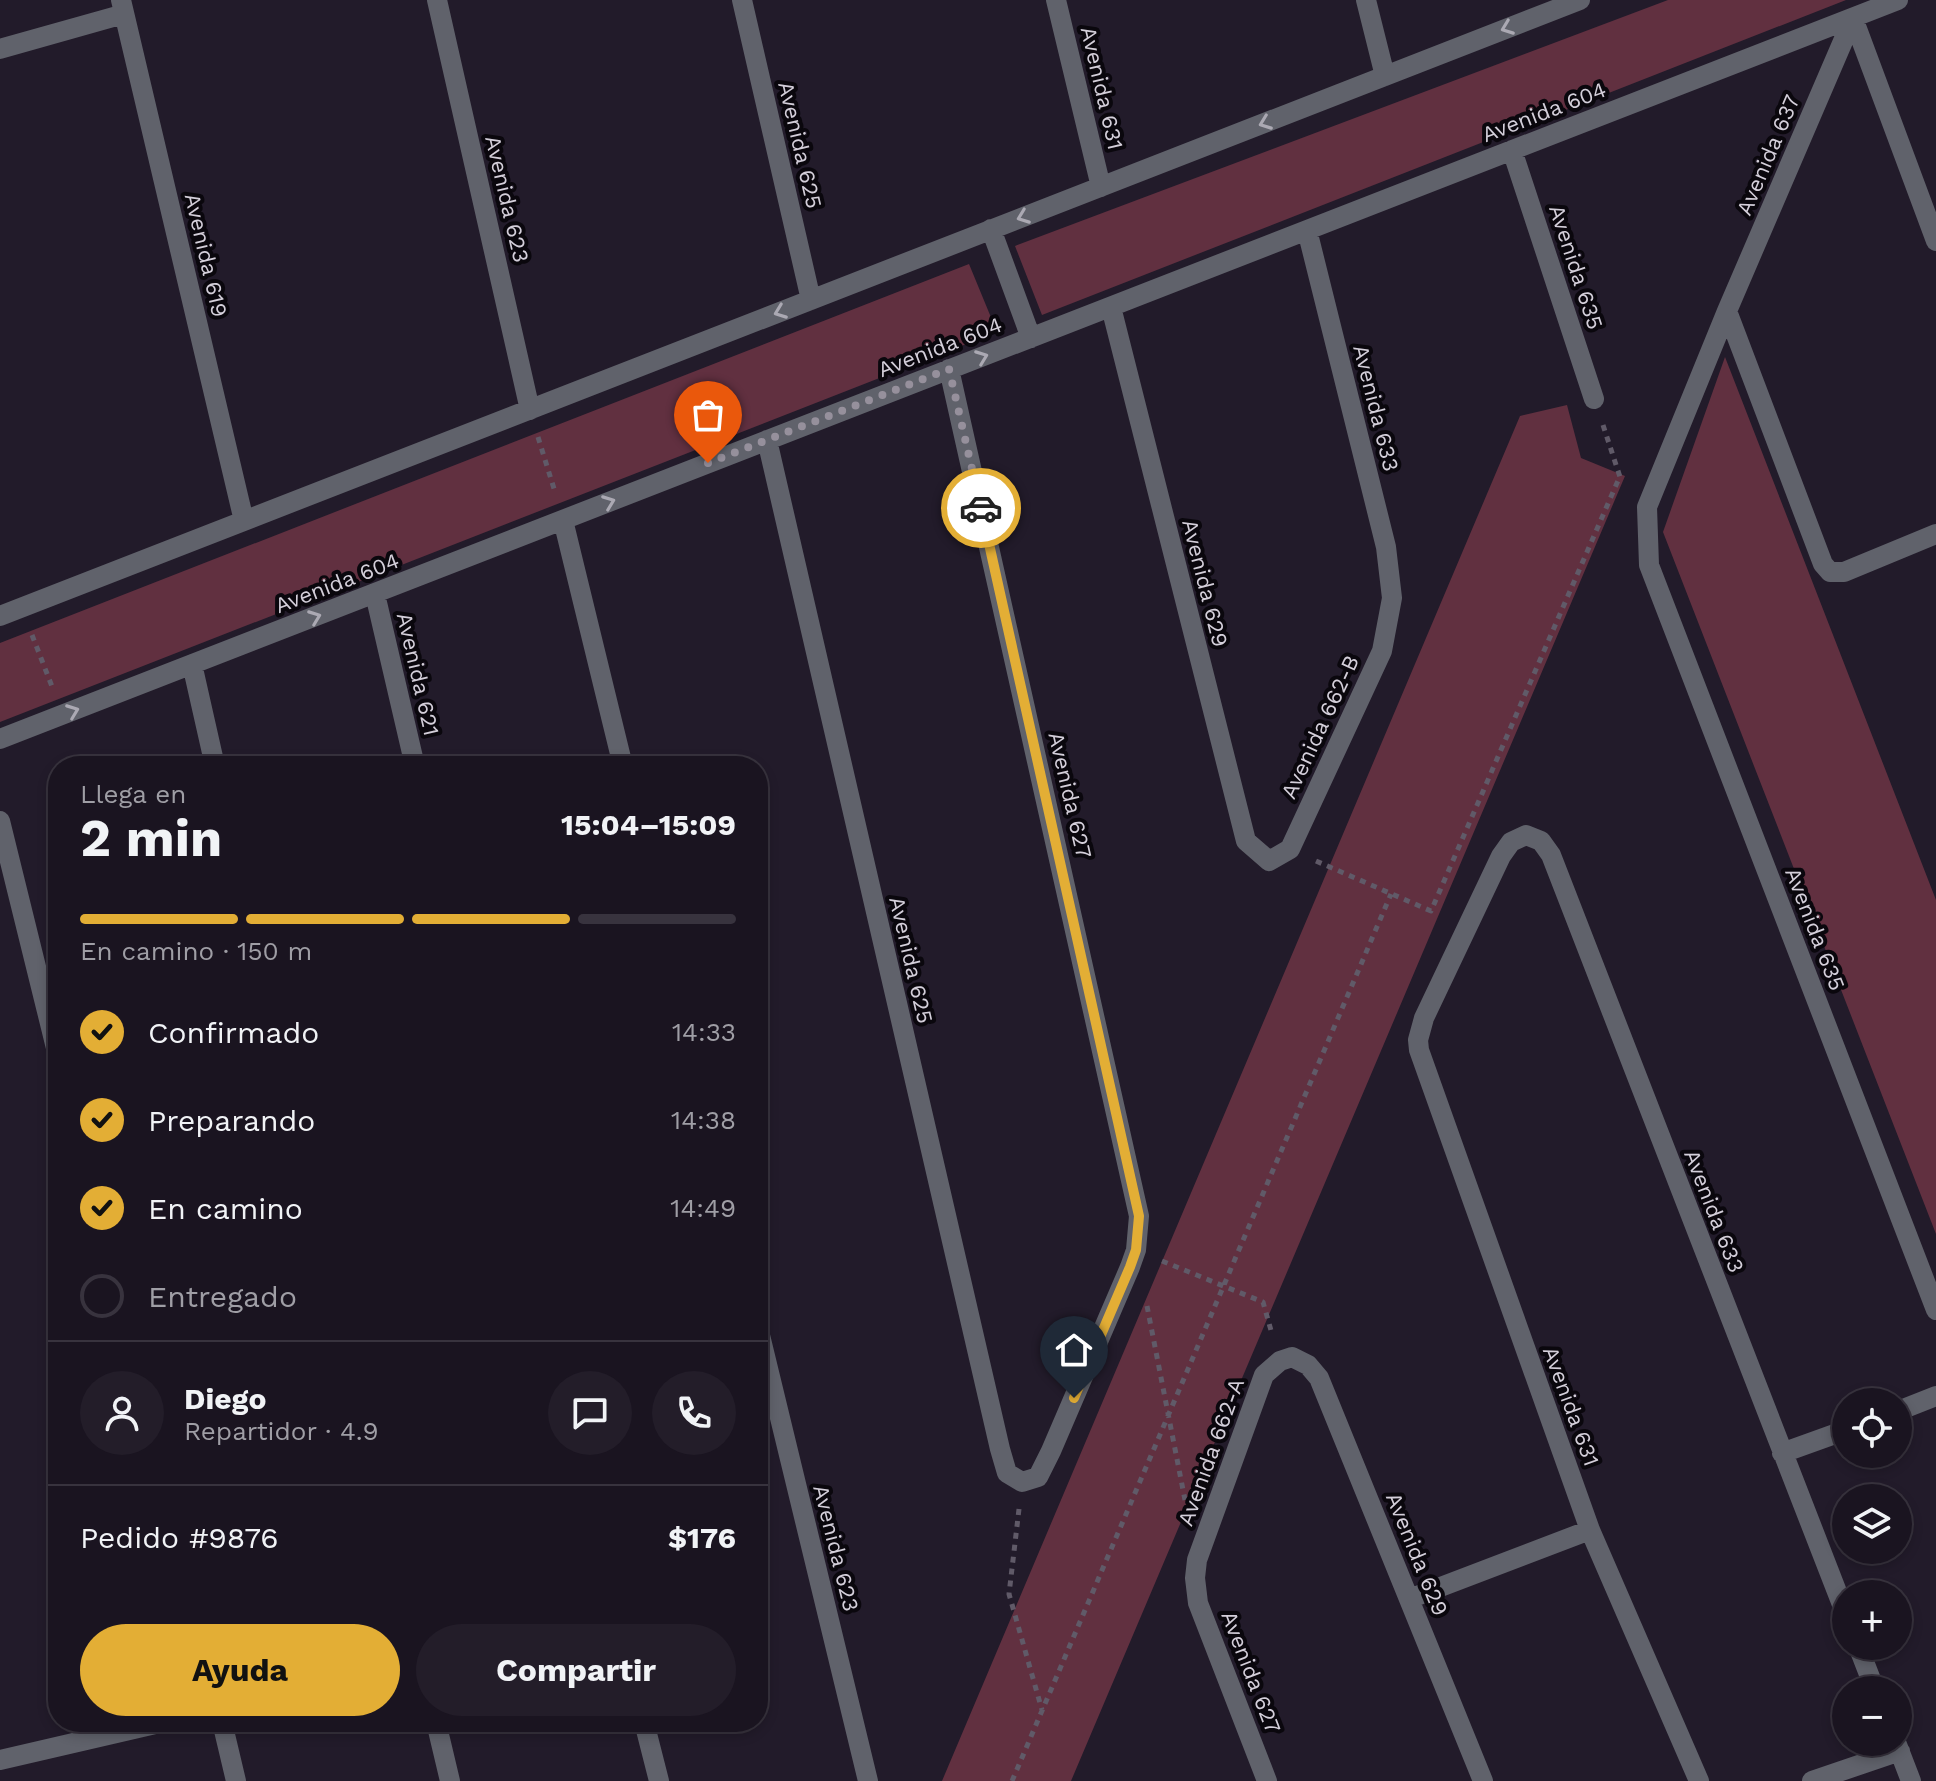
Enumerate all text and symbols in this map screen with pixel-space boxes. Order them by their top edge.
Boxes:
one-way arrow [1501,18,1515,35]
street label: Avenida 631 [1076,24,1128,152]
street label: Avenida 604 [1478,77,1610,147]
street label: Avenida 625 [773,79,827,211]
street label: Avenida 637 [1731,91,1805,219]
one-way arrow [1259,113,1273,130]
street label: Avenida 623 [480,133,534,265]
street label: Avenida 619 [180,191,232,319]
street label: Avenida 635 [1544,201,1608,333]
one-way arrow [1016,207,1030,224]
one-way arrow [774,302,788,319]
street label: Avenida 604 [874,312,1006,382]
street label: Avenida 633 [1348,342,1404,474]
one-way arrow [974,350,988,367]
pin [674,381,742,463]
icon: bag [686,393,730,437]
courier [941,468,1021,548]
icon: car [959,486,1003,530]
one-way arrow [601,495,615,512]
street label: Avenida 629 [1177,517,1233,649]
street label: Avenida 604 [271,548,403,618]
one-way arrow [307,610,321,627]
street label: Avenida 621 [392,610,444,738]
street label: Avenida 662-B [1276,651,1364,803]
one-way arrow [65,704,79,721]
street label: Avenida 627 [1043,729,1097,861]
text: Llega en [80,779,186,809]
text: 15:04–15:09 [561,807,736,842]
text: 2 min [80,808,222,869]
street label: Avenida 635 [1780,864,1850,994]
street label: Avenida 625 [884,894,938,1026]
text: En camino · 150 m [80,936,312,966]
icon: check [80,1010,124,1054]
text: Confirmado [148,1015,319,1050]
text: 14:33 [672,1017,736,1047]
icon: check [80,1098,124,1142]
text: Preparando [148,1103,315,1138]
text: 14:38 [671,1105,736,1135]
street label: Avenida 633 [1679,1146,1749,1276]
icon: check [80,1186,124,1230]
text: En camino [148,1191,303,1226]
text: 14:49 [670,1193,736,1223]
text: Entregado [148,1279,297,1314]
pin [1040,1316,1108,1398]
icon: home [1052,1328,1096,1372]
street label: Avenida 631 [1538,1343,1604,1469]
button: person [80,1371,164,1455]
button: chat [548,1371,632,1455]
button: phone [652,1371,736,1455]
street label: Avenida 662-A [1173,1375,1249,1529]
text: Diego [184,1381,266,1416]
map controls [1832,1388,1912,1756]
button: locate [1832,1388,1912,1468]
text: Repartidor · 4.9 [184,1416,379,1446]
street label: Avenida 623 [808,1482,864,1614]
button: layers [1832,1484,1912,1564]
street label: Avenida 629 [1381,1489,1453,1619]
text: Pedido #9876 [80,1520,279,1555]
text: $176 [668,1520,736,1555]
button: + [1832,1580,1912,1660]
street label: Avenida 627 [1216,1607,1286,1737]
button: Ayuda [80,1624,400,1716]
button: Compartir [416,1624,736,1716]
button: − [1832,1676,1912,1756]

